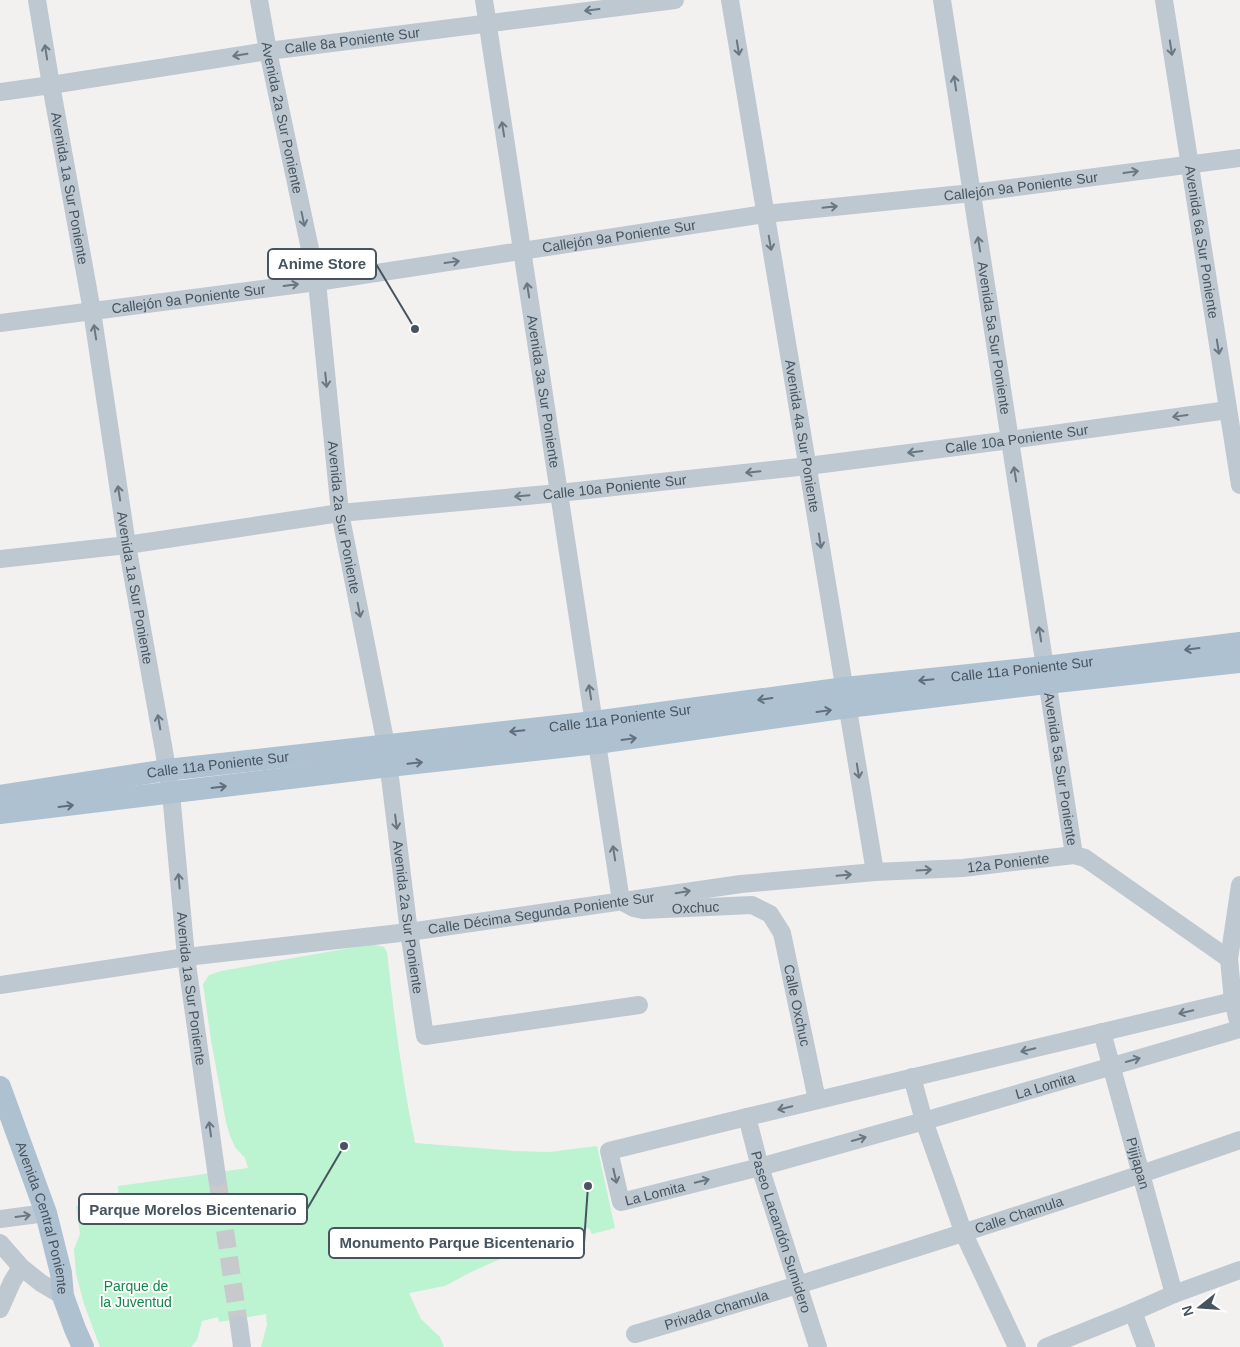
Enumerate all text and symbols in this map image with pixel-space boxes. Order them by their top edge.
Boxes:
one-way arrow [584,5,600,15]
street label: Calle 8a Poniente Sur [284,24,421,57]
one-way arrow [733,40,743,56]
one-way arrow [1167,40,1177,56]
street label: Avenida 2a Sur Poniente [259,41,306,195]
one-way arrow [40,44,50,60]
one-way arrow [232,51,248,61]
one-way arrow [949,75,959,91]
street label: Avenida 1a Sur Poniente [48,111,91,266]
one-way arrow [498,121,508,137]
street label: Avenida 6a Sur Poniente [1182,164,1222,320]
one-way arrow [1122,167,1138,177]
street label: Callejón 9a Poniente Sur [943,169,1099,204]
one-way arrow [822,203,838,212]
one-way arrow [299,211,309,227]
street label: Callejón 9a Poniente Sur [541,217,697,256]
one-way arrow [766,235,776,251]
one-way arrow [974,236,984,252]
callout: Anime Store [268,249,376,279]
text: Anime Store [278,255,366,272]
one-way arrow [444,256,460,266]
street label: Avenida 5a Sur Poniente [974,260,1014,416]
one-way arrow [283,280,299,290]
street label: Callejón 9a Poniente Sur [110,281,267,317]
one-way arrow [523,282,533,298]
street label: Avenida 3a Sur Poniente [524,314,563,469]
one-way arrow [90,325,100,341]
one-way arrow [1214,339,1224,355]
street label: Avenida 4a Sur Poniente [782,358,823,514]
one-way arrow [322,372,331,388]
one-way arrow [1172,412,1188,422]
street label: Calle 10a Poniente Sur [944,421,1090,456]
street label: Avenida 2a Sur Poniente [325,440,364,596]
one-way arrow [907,447,923,457]
one-way arrow [1010,466,1020,482]
one-way arrow [746,467,762,477]
street label: Calle 10a Poniente Sur [542,471,687,502]
one-way arrow [114,485,124,501]
one-way arrow [515,491,531,501]
street label: Avenida 1a Sur Poniente [114,510,156,666]
one-way arrow [816,533,826,549]
one-way arrow [355,601,364,617]
one-way arrow [1035,626,1045,642]
one-way arrow [1184,644,1200,654]
street label: Calle 11a Poniente Sur [950,653,1094,685]
one-way arrow [918,675,934,685]
one-way arrow [584,685,594,701]
street label: Avenida 5a Sur Poniente [1041,691,1080,847]
one-way arrow [757,694,773,704]
street label: Calle 11a Poniente Sur [548,701,692,735]
one-way arrow [816,706,832,716]
one-way arrow [154,714,164,730]
one-way arrow [509,726,525,736]
one-way arrow [620,734,636,744]
street label: Calle 11a Poniente Sur [145,748,290,781]
one-way arrow [407,758,423,768]
one-way arrow [854,762,864,778]
one-way arrow [211,782,227,792]
one-way arrow [57,801,73,811]
one-way arrow [391,813,401,829]
street label: Avenida 2a Sur Poniente [390,839,426,995]
one-way arrow [609,845,619,861]
street label: 12a Poniente [966,850,1050,875]
one-way arrow [916,866,932,875]
one-way arrow [836,870,852,879]
one-way arrow [174,873,184,889]
one-way arrow [674,887,690,897]
street label: Calle Décima Segunda Poniente Sur [427,889,656,937]
street label: Oxchuc [672,899,720,917]
street label: Avenida 1a Sur Poniente [174,911,209,1067]
street label: Calle Oxchuc [781,963,814,1048]
one-way arrow [1178,1008,1194,1017]
one-way arrow [1020,1046,1036,1055]
one-way arrow [1124,1054,1140,1064]
street label: La Lomita [1013,1069,1077,1102]
one-way arrow [777,1104,793,1113]
one-way arrow [205,1121,215,1137]
one-way arrow [851,1134,867,1144]
street label: Pijijapan [1123,1135,1153,1191]
street label: Avenida Central Poniente [13,1139,71,1295]
street label: Paseo Lacandón Sumidero [748,1149,815,1315]
one-way arrow [611,1168,620,1184]
one-way arrow [694,1176,710,1186]
street label: La Lomita [623,1178,687,1209]
street label: Calle Chamula [973,1193,1065,1237]
callout: Parque Morelos Bicentenario [79,1194,307,1224]
text: Parque Morelos Bicentenario [89,1201,297,1218]
one-way arrow [15,1211,31,1221]
callout: Monumento Parque Bicentenario [329,1228,584,1258]
text: Monumento Parque Bicentenario [339,1234,575,1251]
park label: Parque de la Juventud [100,1278,172,1310]
north arrow [1175,1282,1225,1332]
street label: Privada Chamula [663,1286,770,1333]
text: N [1178,1304,1197,1318]

